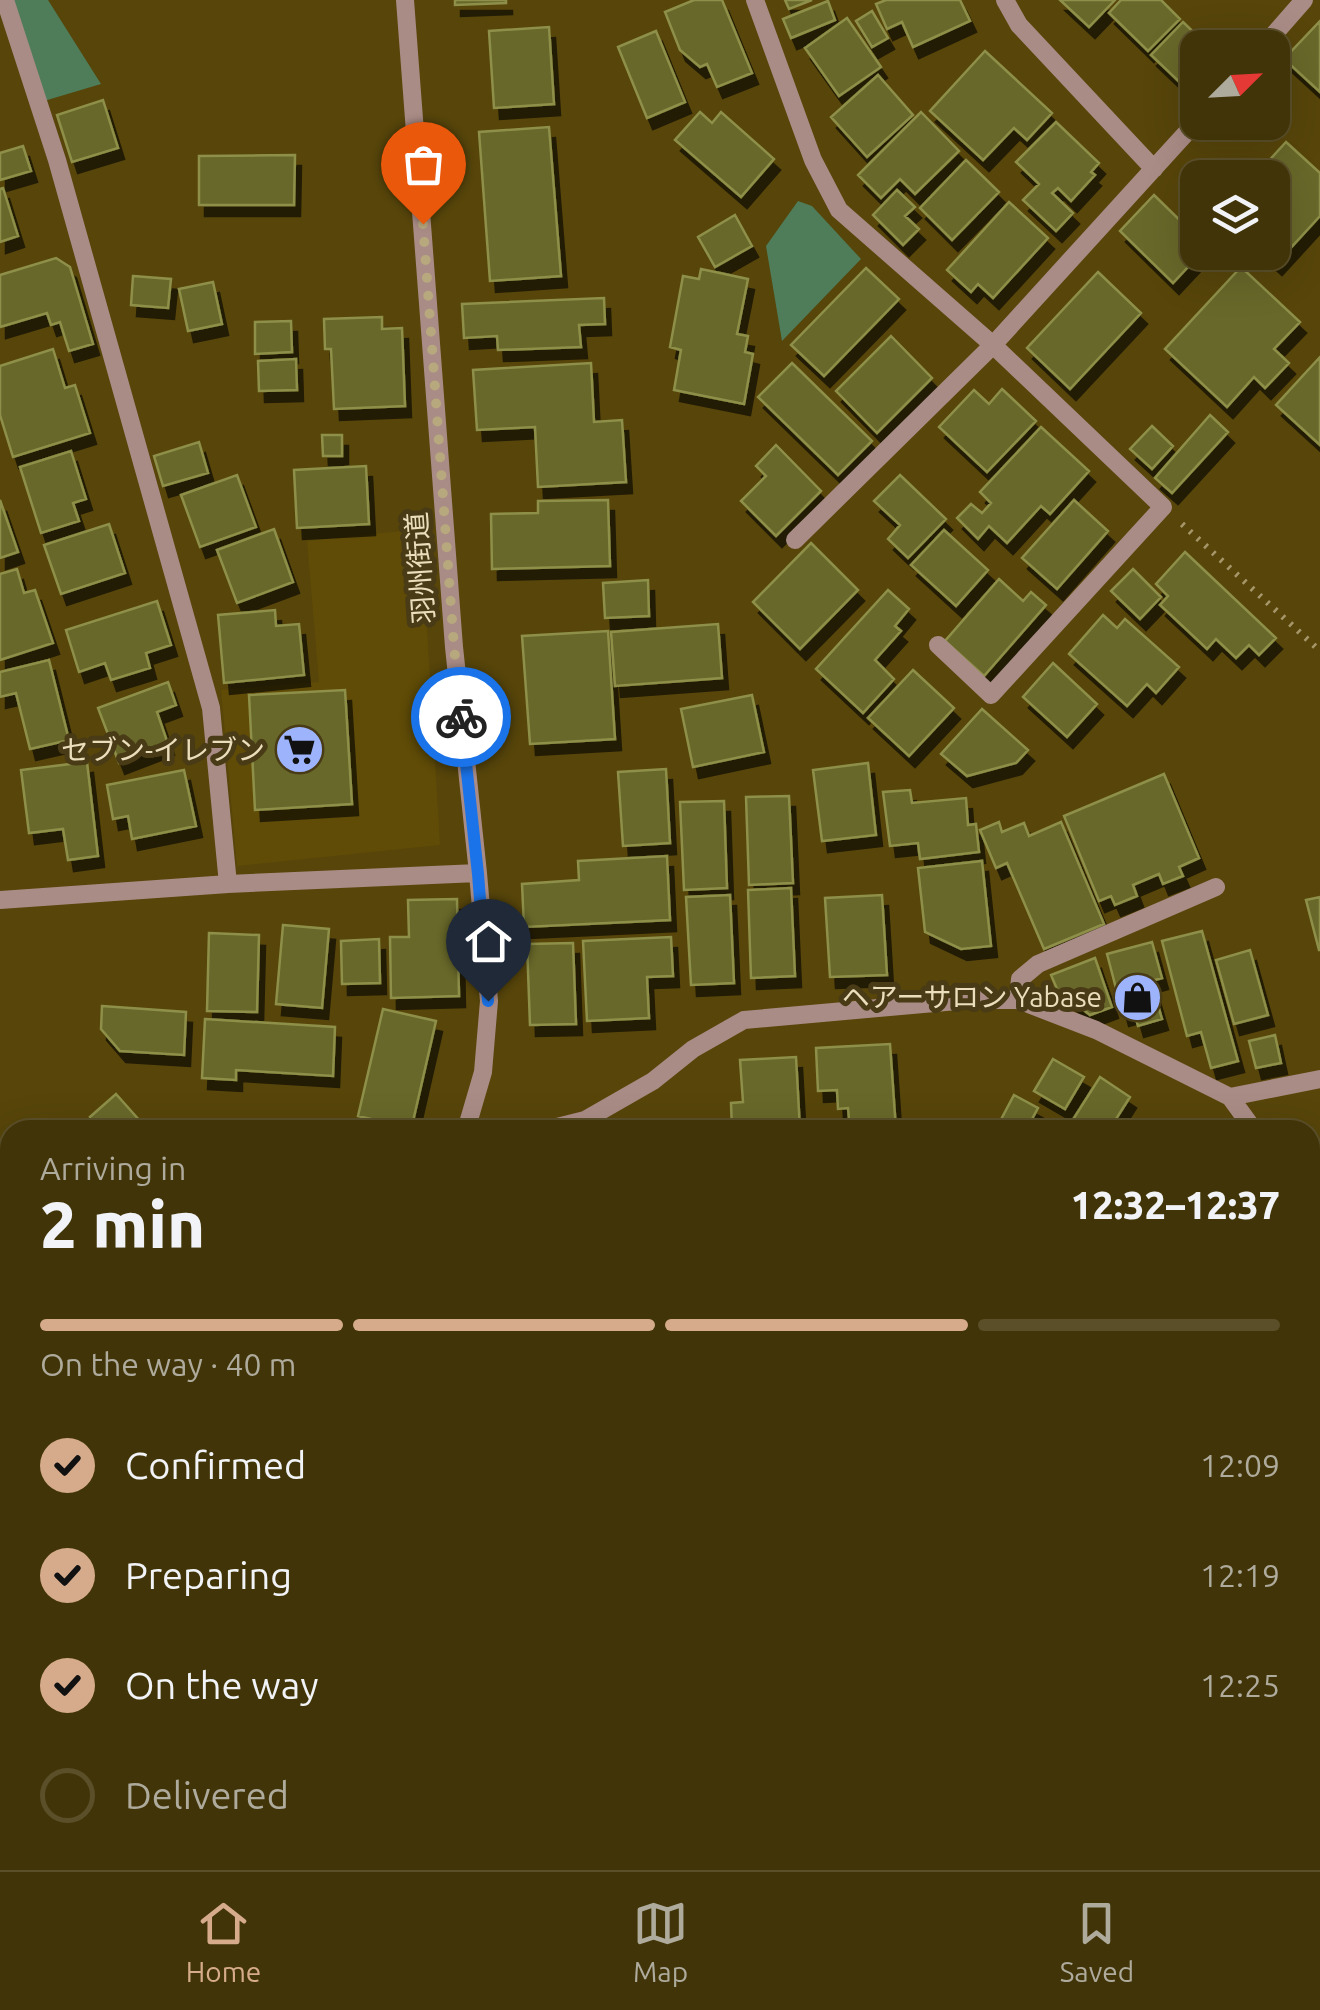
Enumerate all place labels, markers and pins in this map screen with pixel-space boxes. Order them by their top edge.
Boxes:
pin [381,122,466,225]
supermarket icon: セブン-イレブン [274,724,326,776]
place label: セブン-イレブン [61,734,265,765]
pin [446,899,531,1002]
shop icon: ヘアーサロン Yabase [1111,971,1163,1023]
place label: ヘアーサロン Yabase [842,981,1102,1012]

